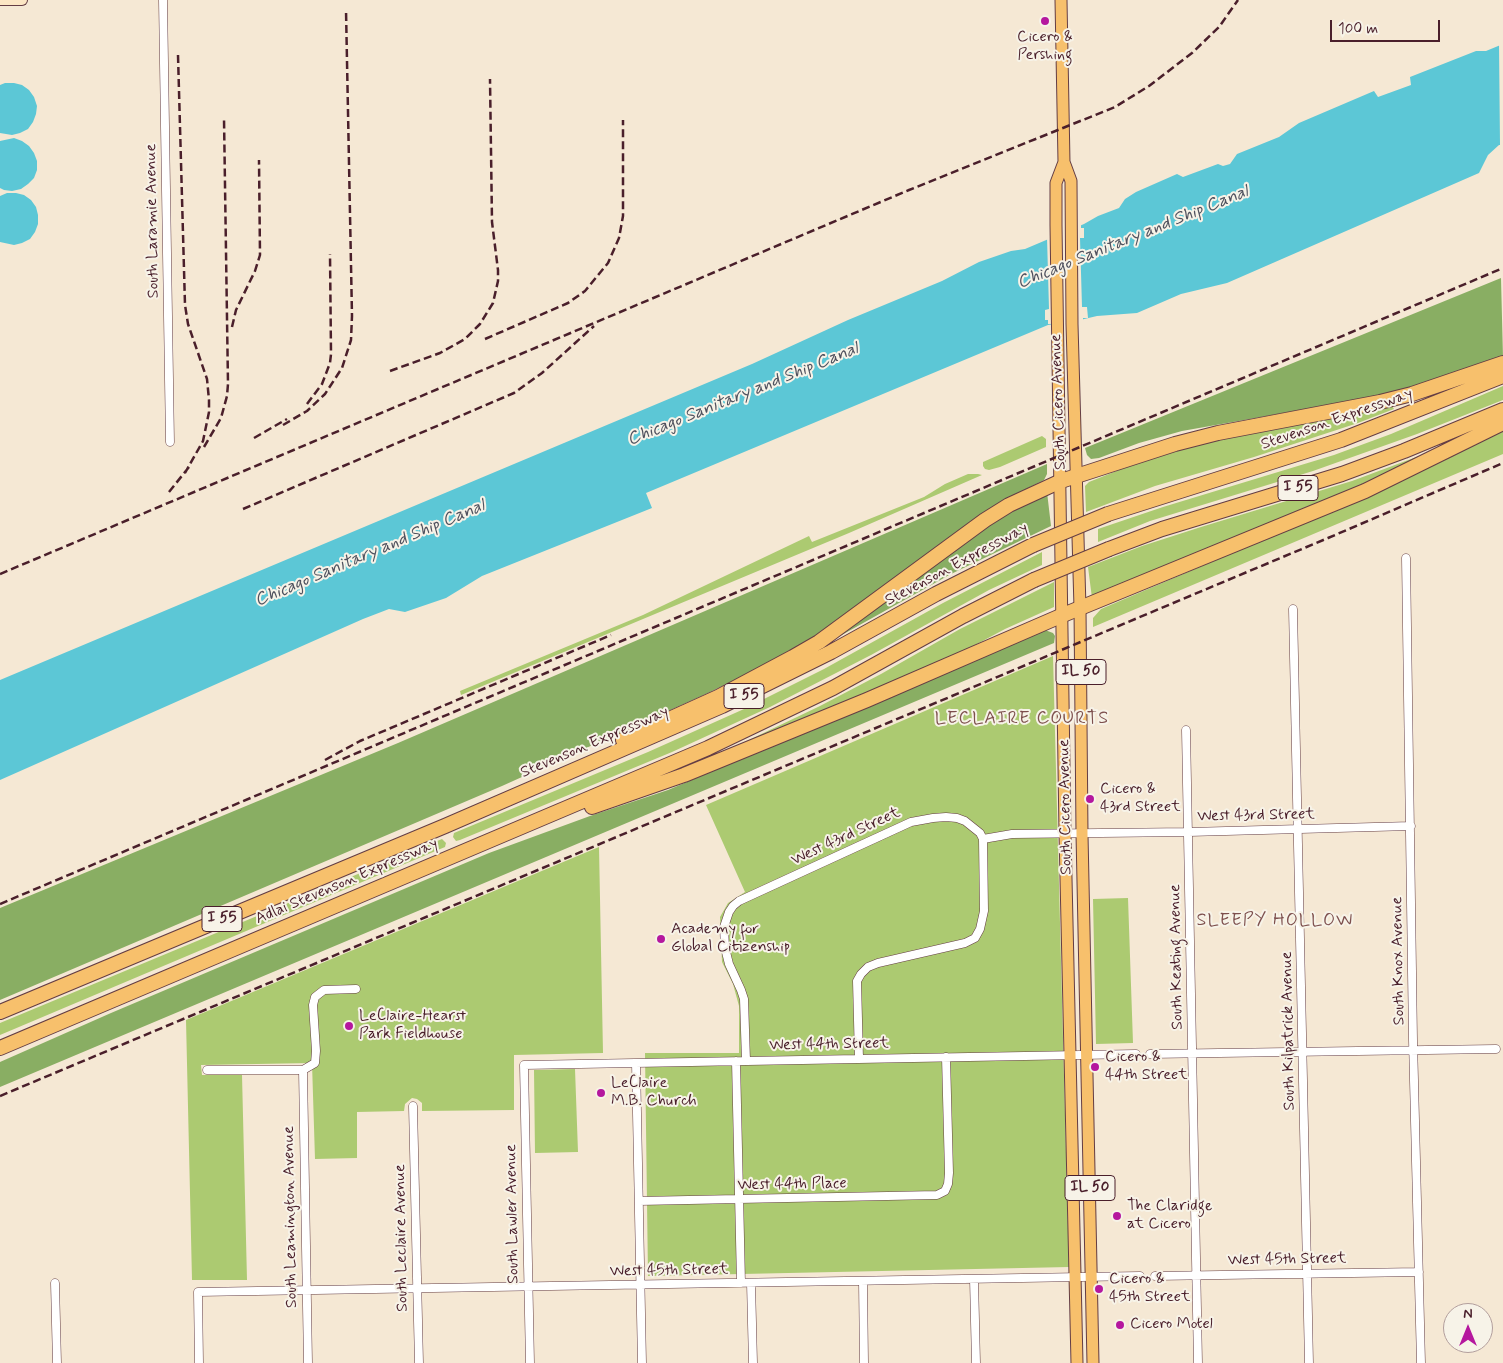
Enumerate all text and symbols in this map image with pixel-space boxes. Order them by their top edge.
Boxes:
scale bar [1333,10,1443,42]
marker: Cicero & Pershing [1039,15,1051,27]
text: 100 m [1338,19,1378,39]
place label: Cicero & Pershing [1017,28,1073,66]
street label: South Laramie Avenue [142,144,164,298]
water label: Chicago Sanitary and Ship Canal [1014,182,1252,294]
street label: South Cicero Avenue [1047,334,1071,470]
water label: Chicago Sanitary and Ship Canal [624,339,862,451]
street label: Stevenson Expressway [1259,385,1415,455]
road number: I 55 [1278,476,1318,500]
water label: Chicago Sanitary and Ship Canal [252,496,488,612]
street label: Stevenson Expressway [882,519,1032,611]
road number: IL 50 [1056,660,1106,684]
road number: I 55 [724,684,764,708]
street label: Stevenson Expressway [518,703,672,783]
district label: LECLAIRE COURTS [936,708,1108,730]
street label: South Cicero Avenue [1055,739,1077,875]
place label: Cicero & 43rd Street [1100,780,1181,818]
marker: Cicero & 43rd Street [1084,793,1096,805]
street label: West 43rd Street [789,803,903,871]
street label: West 43rd Street [1197,805,1315,827]
street label: Adlai Stevenson Expressway [253,835,441,929]
street label: South Keating Avenue [1166,884,1188,1030]
street label: South Knox Avenue [1388,897,1410,1025]
road number: I 55 [202,906,242,932]
district label: SLEEPY HOLLOW [1195,910,1355,932]
place label: Academy for Global Citizenship [671,920,790,958]
marker: Academy for Global Citizenship [655,933,667,945]
street label: South Kilpatrick Avenue [1278,951,1300,1111]
place label: LeClaire-Hearst Park Fieldhouse [359,1007,466,1045]
marker: LeClaire-Hearst Park Fieldhouse [343,1020,355,1032]
street label: West 44th Street [769,1034,889,1056]
place label: Cicero & 44th Street [1105,1048,1188,1086]
marker: Cicero & 44th Street [1089,1061,1101,1073]
place label: LeClaire M.B. Church [611,1074,697,1112]
marker: LeClaire M.B. Church [595,1087,607,1099]
street label: South Leamington Avenue [280,1126,302,1308]
street label: South Lawler Avenue [502,1144,524,1284]
street label: South Leclaire Avenue [391,1164,413,1312]
street label: West 44th Place [737,1174,847,1196]
road number: IL 50 [1065,1176,1115,1200]
place label: The Claridge at Cicero [1127,1197,1213,1235]
marker: The Claridge at Cicero [1111,1210,1123,1222]
street label: West 45th Street [1228,1249,1346,1271]
street label: West 45th Street [610,1260,728,1282]
place label: Cicero & 45th Street [1109,1270,1190,1308]
marker: Cicero & 45th Street [1093,1283,1105,1295]
north arrow [1443,1303,1493,1353]
text: N [1463,1305,1473,1323]
place label: Cicero Motel [1130,1315,1213,1335]
marker: Cicero Motel [1114,1319,1126,1331]

